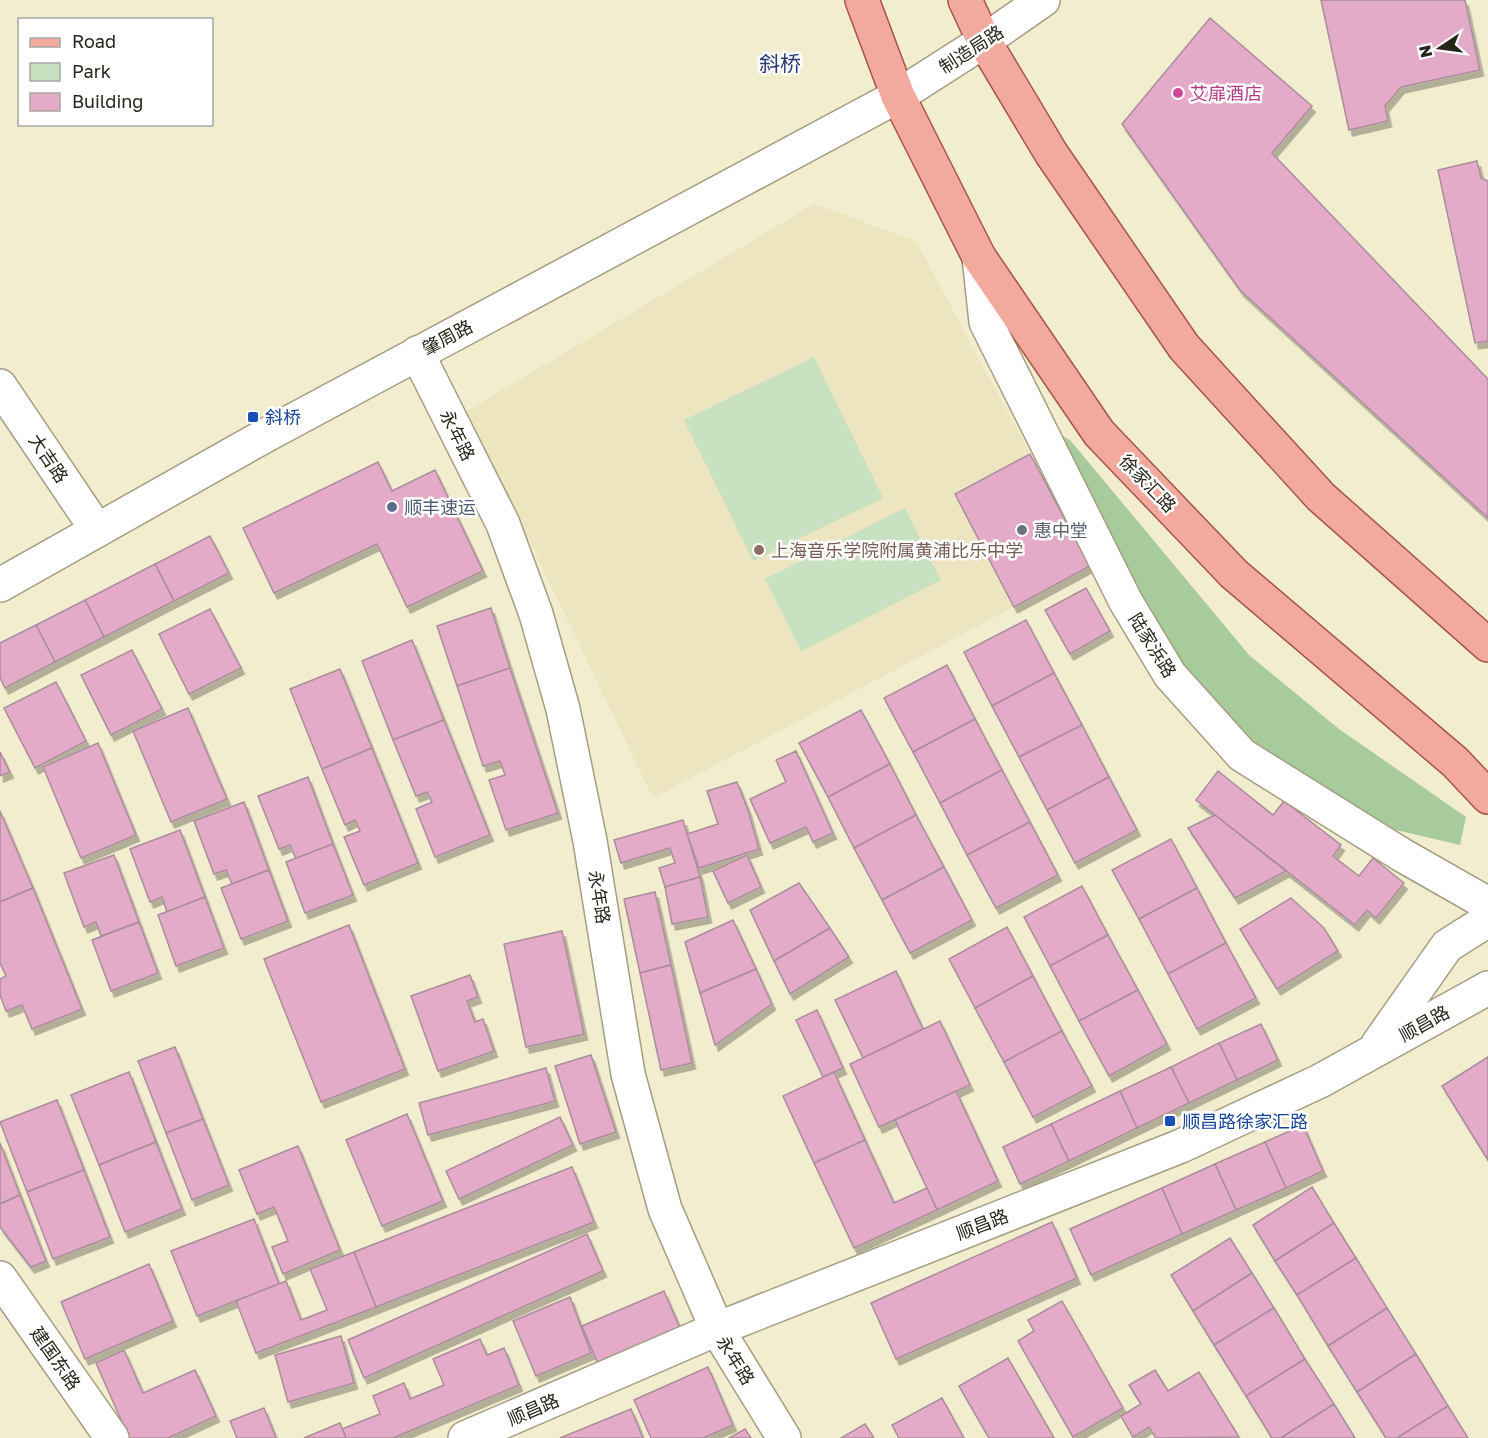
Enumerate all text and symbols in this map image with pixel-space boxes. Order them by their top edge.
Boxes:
legend [18,18,213,126]
north arrow [1410,18,1470,78]
street label: 制造局路 [935,20,1007,78]
text: Road [72,30,116,52]
text: N [1414,43,1436,60]
district label: 斜桥 [759,50,801,76]
text: Park [72,60,111,82]
place label: 艾扉酒店 [1190,82,1262,104]
marker: 艾扉酒店 [1171,86,1185,100]
text: Building [72,90,143,112]
street label: 肇周路 [418,315,476,359]
place label: 斜桥 [265,406,301,428]
street label: 永年路 [436,406,480,464]
marker: 斜桥 [246,410,260,424]
street label: 大吉路 [25,429,73,487]
street label: 徐家汇路 [1115,449,1181,517]
place label: 顺丰速运 [404,496,476,518]
marker: 顺丰速运 [385,500,399,514]
place label: 惠中堂 [1034,519,1088,541]
marker: 惠中堂 [1015,523,1029,537]
place label: 上海音乐学院附属黄浦比乐中学 [771,539,1023,561]
marker: 上海音乐学院附属黄浦比乐中学 [752,543,766,557]
street label: 陆家浜路 [1125,609,1181,681]
street label: 永年路 [585,869,615,925]
street label: 顺昌路 [1395,1000,1453,1046]
place label: 顺昌路徐家汇路 [1182,1110,1308,1132]
marker: 顺昌路徐家汇路 [1163,1114,1177,1128]
street label: 顺昌路 [953,1204,1011,1244]
street label: 建国东路 [26,1322,86,1394]
street label: 永年路 [712,1331,760,1389]
street label: 顺昌路 [504,1388,562,1430]

